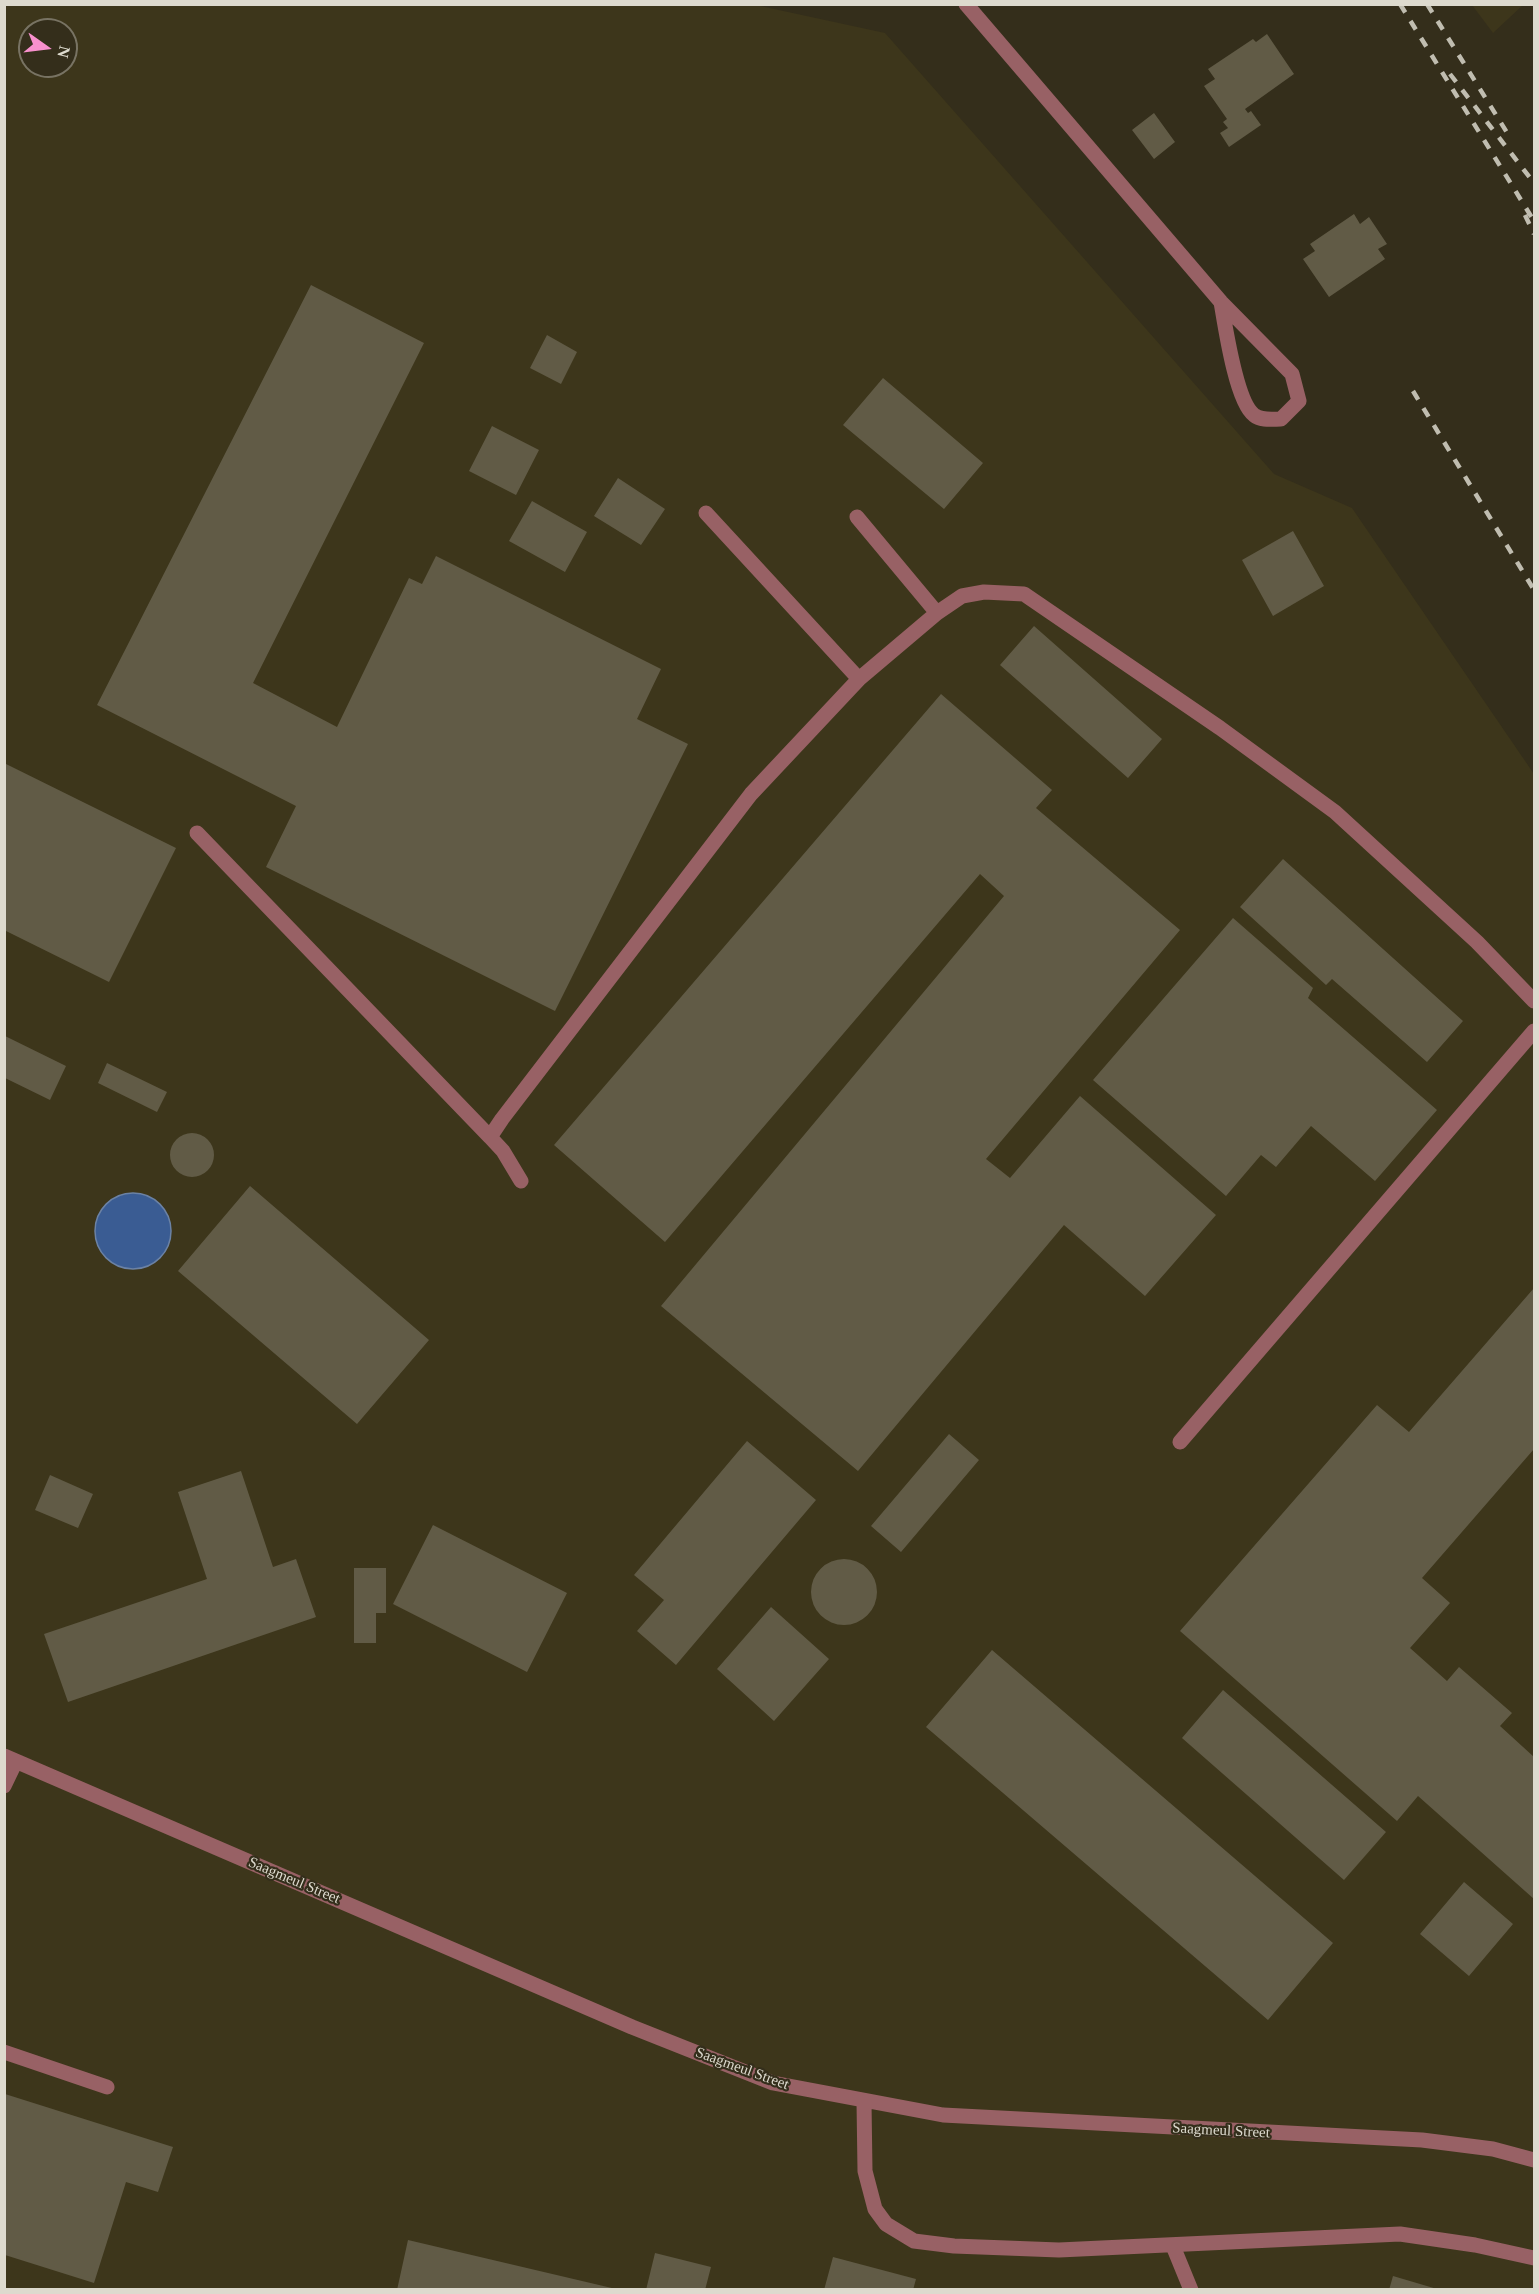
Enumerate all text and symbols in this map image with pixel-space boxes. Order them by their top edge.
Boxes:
north arrow [18,18,78,78]
text: N [54,44,74,60]
street label: Saagmeul Street [245,1854,343,1908]
street label: Saagmeul Street [693,2044,791,2094]
street label: Saagmeul Street [1172,2119,1270,2143]

